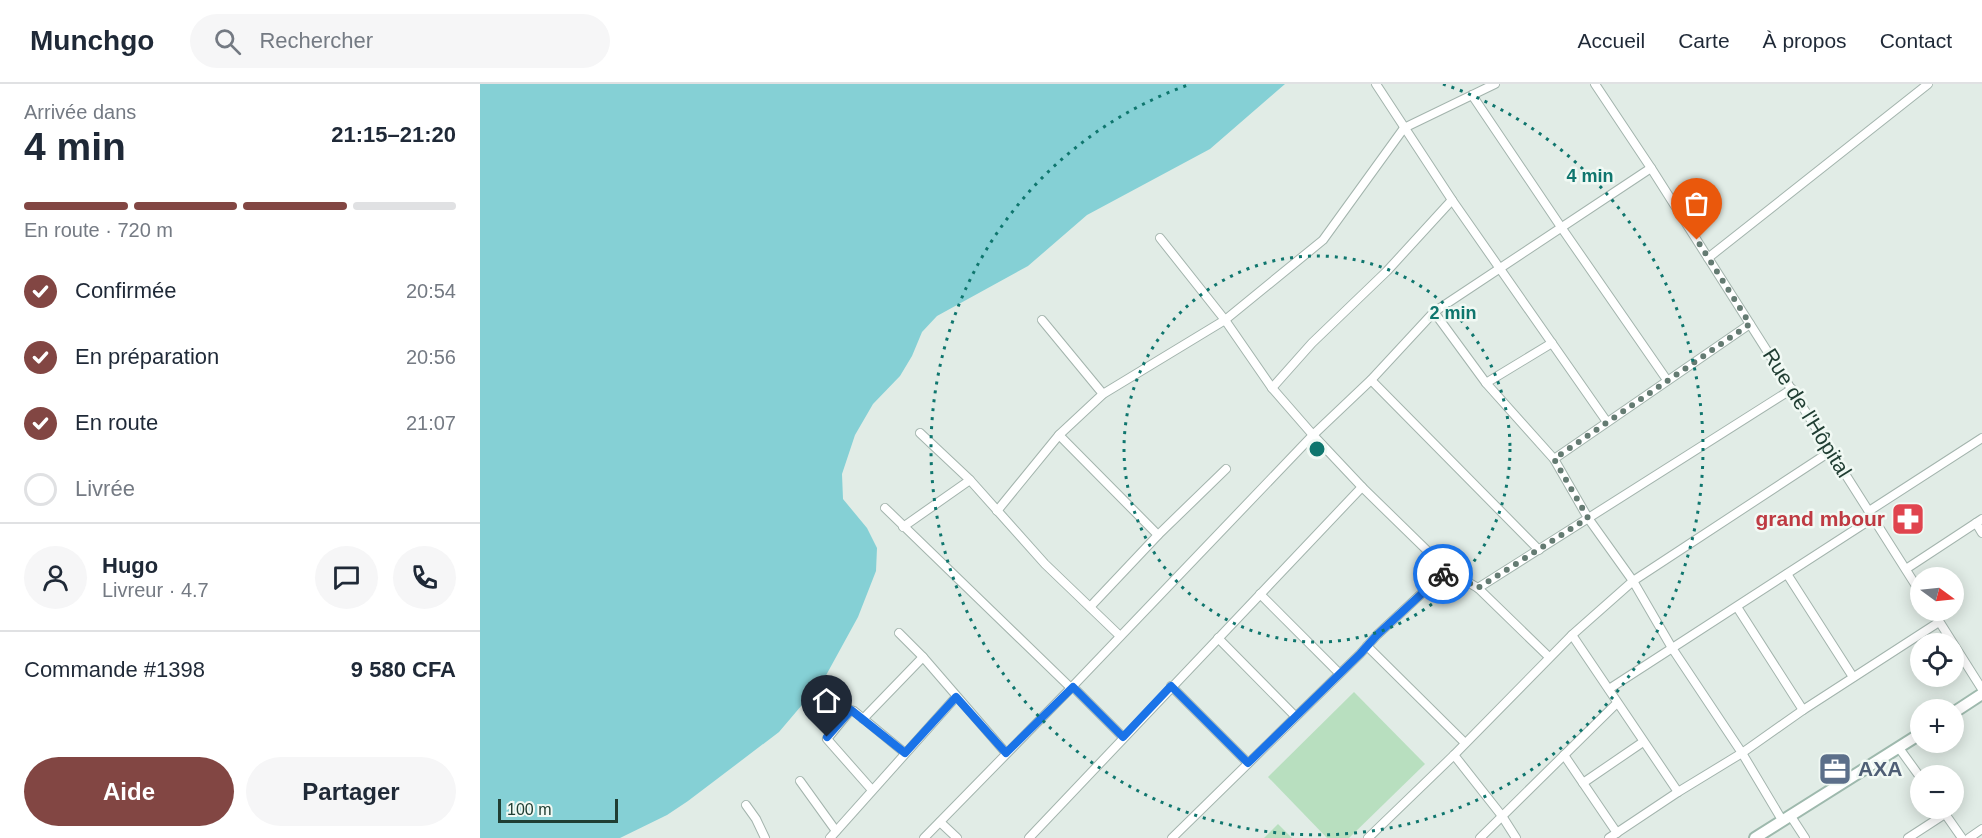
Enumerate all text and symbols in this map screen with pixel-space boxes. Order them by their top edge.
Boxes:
search box [190,14,610,68]
text: Munchgo [30,25,154,56]
icon: search [211,25,244,58]
text: Rechercher [259,28,373,53]
text: Accueil [1578,29,1645,52]
text: Carte [1678,29,1730,52]
text: À propos [1763,29,1847,52]
text: Contact [1880,29,1952,52]
text: Arrivée dans [24,101,136,123]
text: 21:15–21:20 [331,122,456,147]
text: 4 min [24,125,126,168]
text: 4 min [1566,166,1614,186]
pin [1671,178,1722,240]
icon: bag [1680,187,1713,220]
text: En route · 720 m [24,219,173,241]
icon: check [24,275,57,308]
text: Confirmée [75,278,176,303]
text: 20:54 [406,280,456,302]
text: 2 min [1429,303,1477,323]
icon: check [24,341,57,374]
text: En préparation [75,344,219,369]
street label: Rue de l'Hôpital [1759,344,1856,481]
text: 20:56 [406,346,456,368]
icon: check [24,407,57,440]
text: En route [75,410,158,435]
text: 21:07 [406,412,456,434]
centre of rings [1307,439,1327,459]
text: Livrée [75,476,135,501]
pharmacy icon: grand mbour [1890,501,1926,537]
place label: grand mbour [1756,507,1885,530]
courier [1413,544,1473,604]
button: person [24,546,87,609]
button: chat [315,546,378,609]
button: phone [393,546,456,609]
text: Hugo [102,553,158,578]
icon: bike [1427,558,1460,591]
north arrow [1910,567,1964,621]
map controls [1910,567,1964,819]
text: Livreur · 4.7 [102,579,209,601]
button: locate [1910,633,1964,687]
text: Commande #1398 [24,657,205,682]
text: 9 580 CFA [351,657,456,682]
pin [801,675,852,737]
icon: home [810,684,843,717]
button: + [1910,699,1964,753]
office icon: AXA [1817,751,1853,787]
button: Aide [24,757,234,826]
button: Partager [246,757,456,826]
place label: AXA [1858,757,1902,780]
button: − [1910,765,1964,819]
scale bar [498,796,618,824]
text: 100 m [507,801,551,818]

